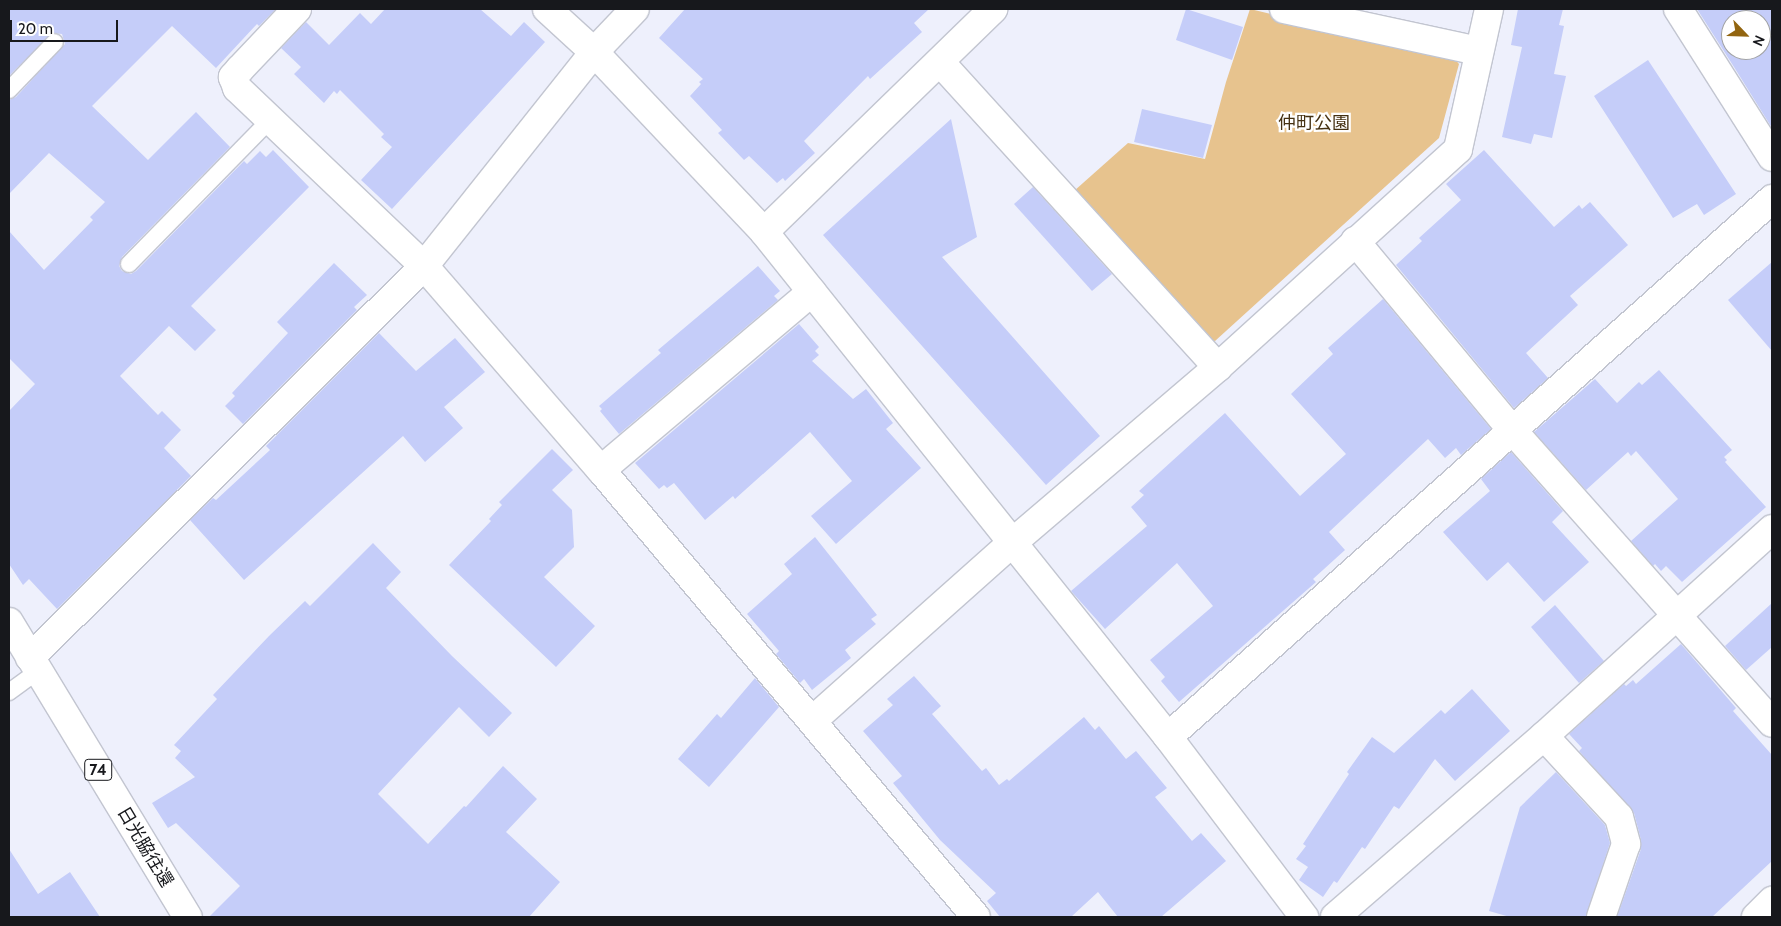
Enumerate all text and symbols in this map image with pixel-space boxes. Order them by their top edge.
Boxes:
scale bar [12,10,120,42]
north arrow [1721,10,1771,60]
text: 20 m [18,20,53,38]
text: N [1749,33,1769,49]
park label: 仲町公園 [1278,112,1350,134]
road number: 74 [83,756,113,784]
street label: 日光脇往還 [113,803,177,891]

